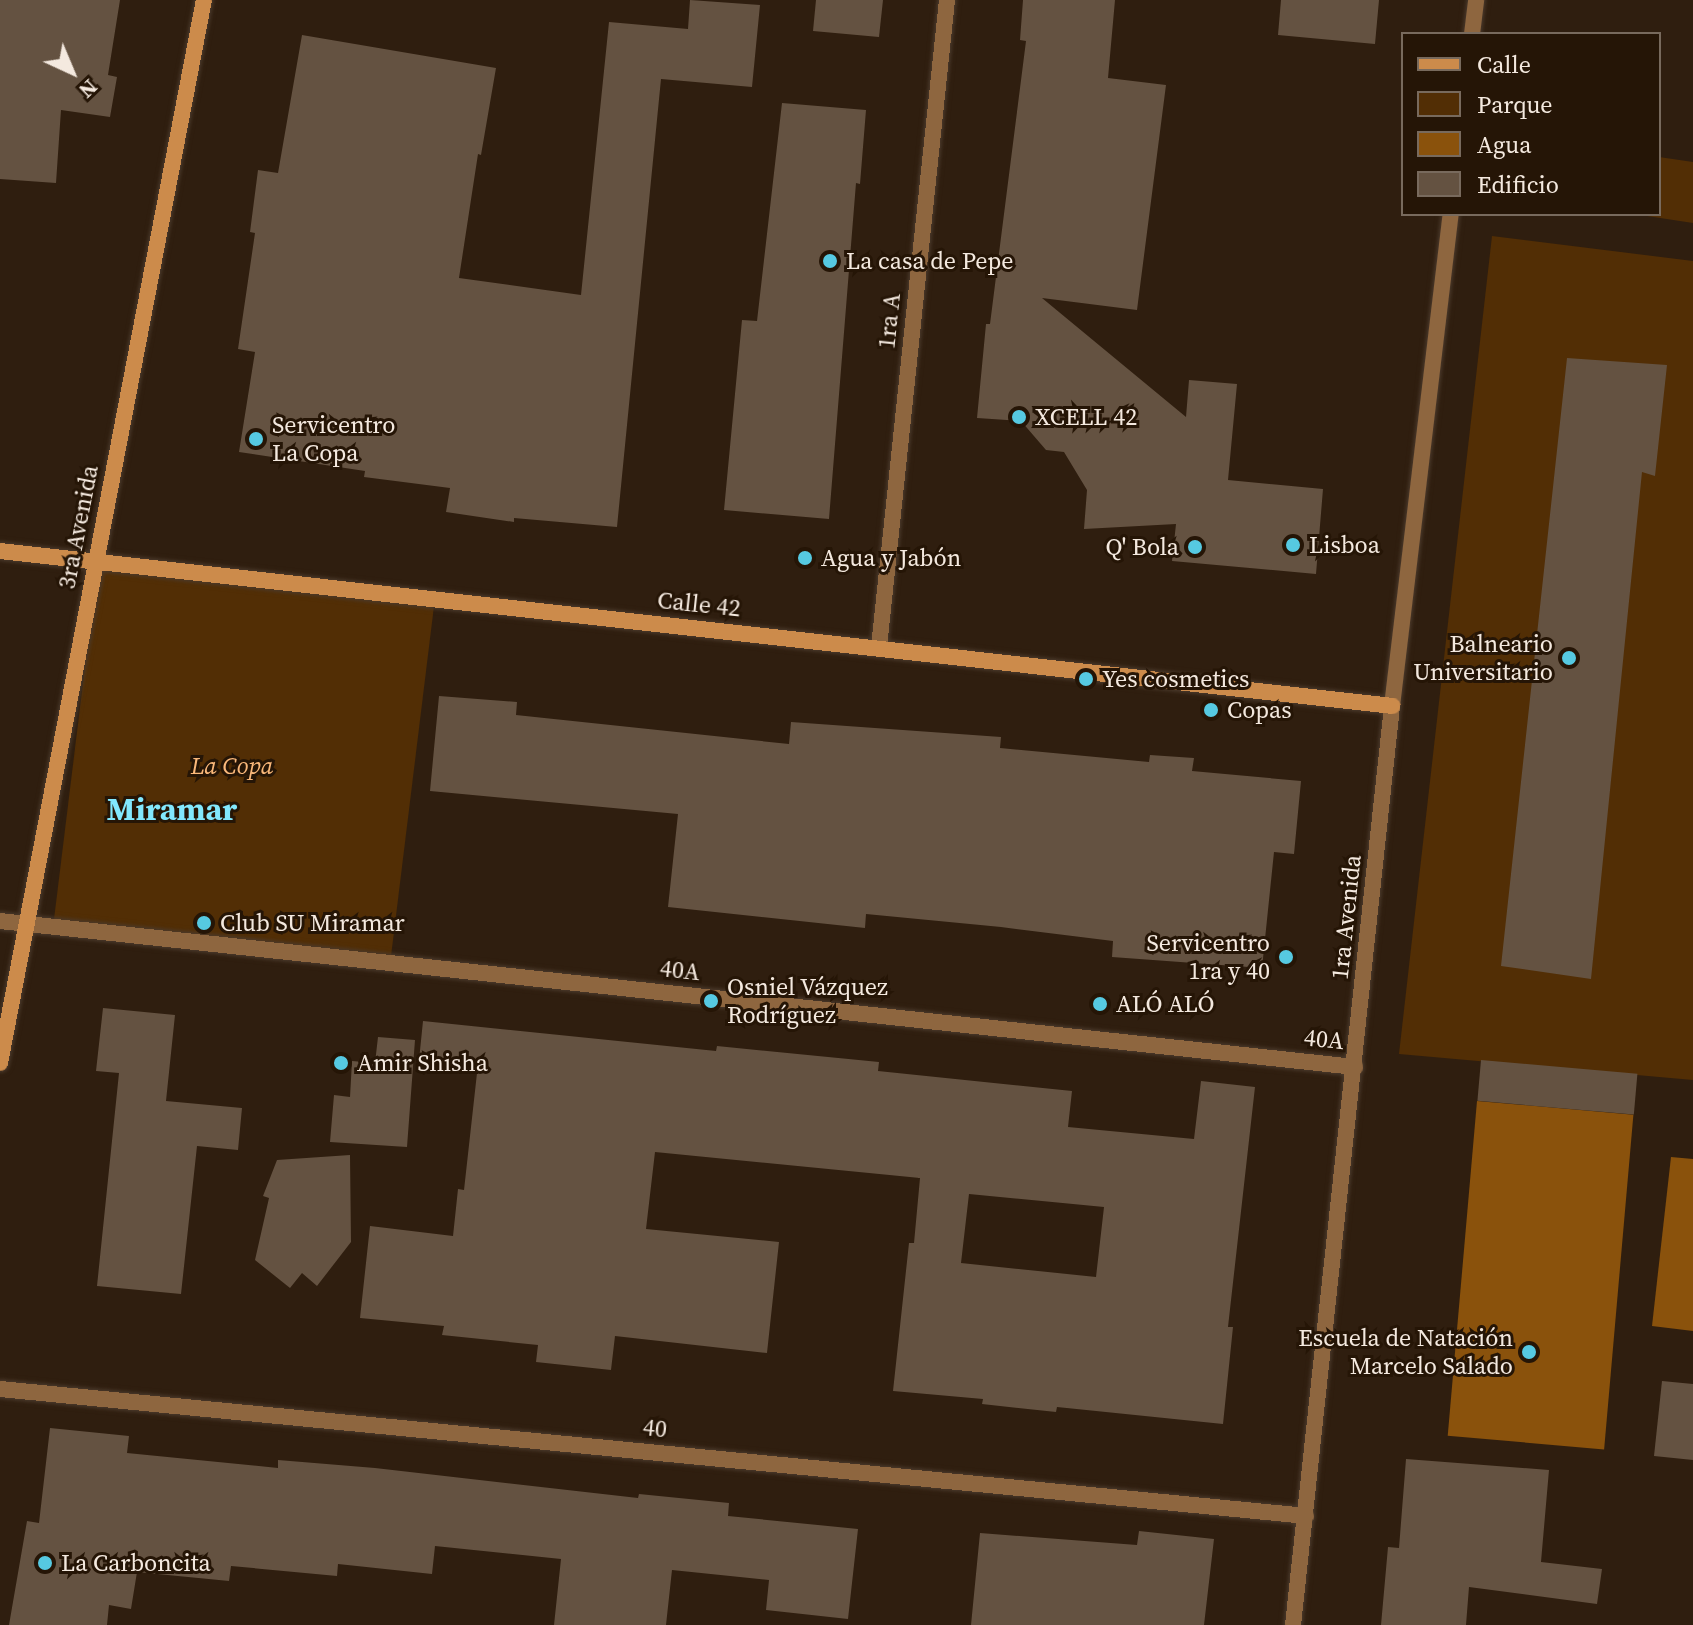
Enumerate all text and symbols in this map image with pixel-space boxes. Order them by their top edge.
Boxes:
north arrow [32,32,112,112]
legend [1401,32,1661,216]
text: Calle [1477,48,1531,81]
text: N [72,73,105,106]
text: Parque [1477,88,1553,121]
text: Agua [1477,128,1532,161]
text: Edificio [1477,168,1559,201]
place label: La casa de Pepe [846,247,1014,275]
marker: La casa de Pepe [821,252,839,270]
street label: 1ra A [872,292,906,350]
place label: XCELL 42 [1035,403,1137,431]
marker: XCELL 42 [1010,408,1028,426]
place label: Servicentro La Copa [272,411,395,467]
marker: Servicentro La Copa [247,430,265,448]
street label: 3ra Avenida [52,463,104,591]
place label: Lisboa [1309,531,1380,559]
place label: Q' Bola [1106,533,1179,561]
marker: Lisboa [1284,536,1302,554]
marker: Q' Bola [1186,538,1204,556]
place label: Agua y Jabón [821,544,961,572]
marker: Agua y Jabón [796,549,814,567]
street label: Calle 42 [656,585,742,623]
place label: Balneario Universitario [1413,630,1553,686]
marker: Balneario Universitario [1560,649,1578,667]
place label: Yes cosmetics [1102,665,1250,693]
marker: Yes cosmetics [1077,670,1095,688]
place label: Copas [1227,696,1292,724]
marker: Copas [1202,701,1220,719]
park label: La Copa [191,752,273,780]
district label: Miramar [107,790,237,828]
street label: 1ra Avenida [1325,853,1367,981]
place label: Club SU Miramar [220,909,405,937]
marker: Club SU Miramar [195,914,213,932]
place label: Servicentro 1ra y 40 [1147,929,1270,985]
marker: Servicentro 1ra y 40 [1277,948,1295,966]
street label: 40A [659,954,701,986]
place label: Osniel Vázquez Rodríguez [727,973,889,1029]
place label: ALÓ ALÓ [1116,990,1215,1018]
marker: Osniel Vázquez Rodríguez [702,992,720,1010]
marker: ALÓ ALÓ [1091,995,1109,1013]
street label: 40A [1303,1023,1345,1055]
place label: Amir Shisha [357,1049,488,1077]
marker: Amir Shisha [332,1054,350,1072]
place label: Escuela de Natación Marcelo Salado [1298,1324,1513,1380]
marker: Escuela de Natación Marcelo Salado [1520,1343,1538,1361]
street label: 40 [642,1412,668,1444]
place label: La Carboncita [61,1549,211,1577]
marker: La Carboncita [36,1554,54,1572]

